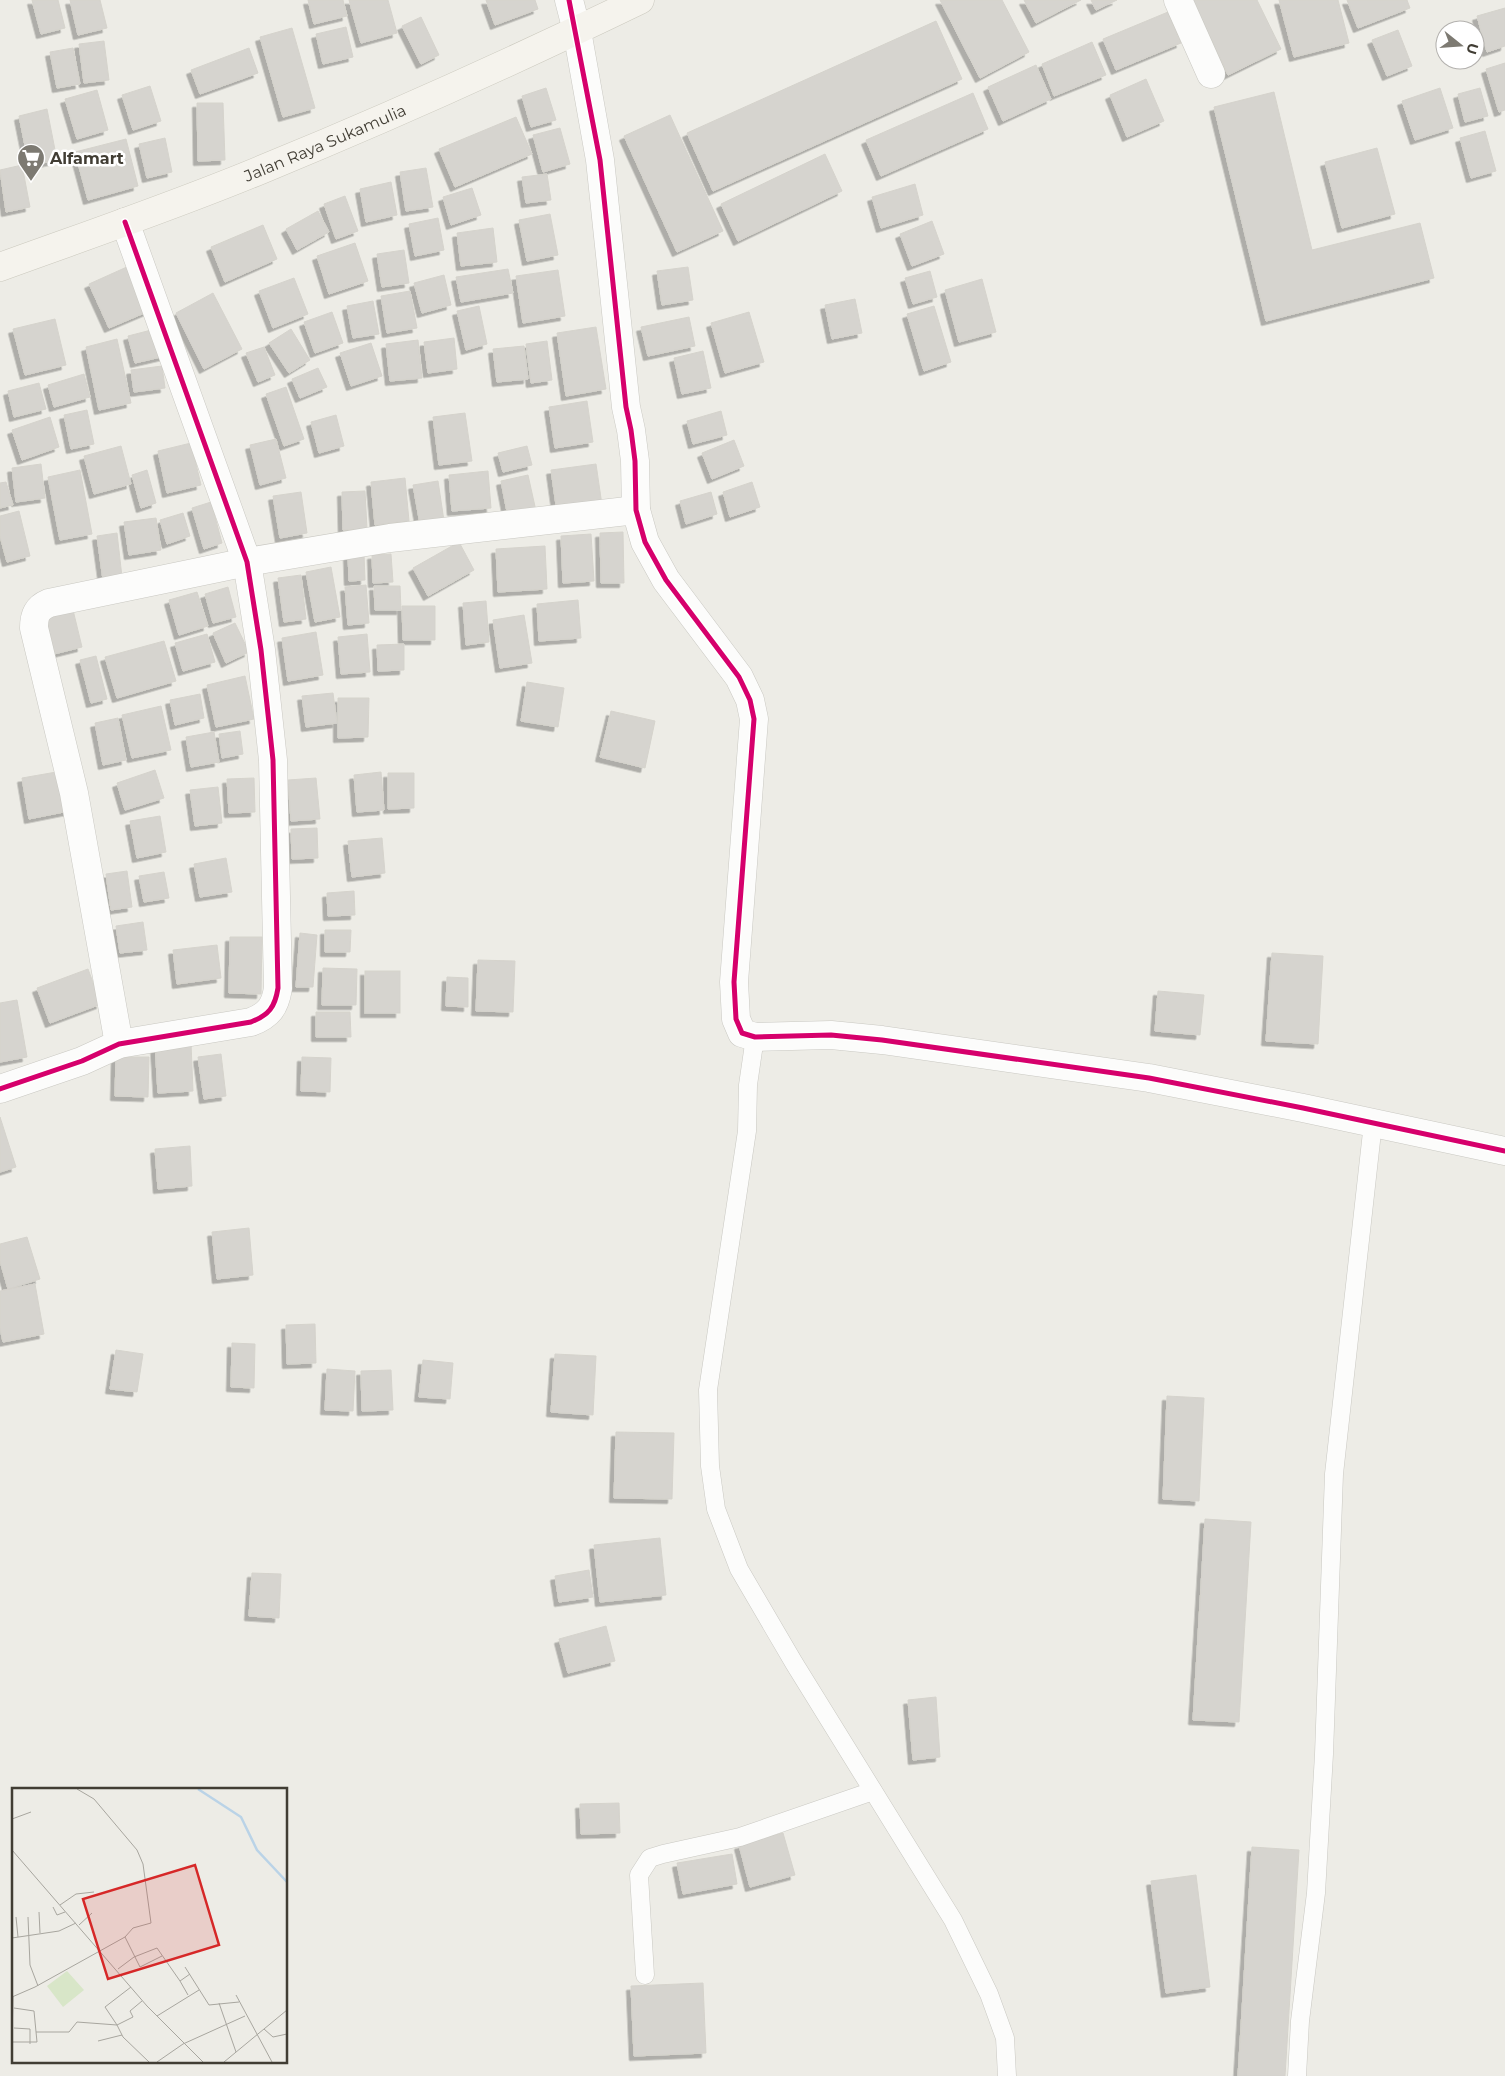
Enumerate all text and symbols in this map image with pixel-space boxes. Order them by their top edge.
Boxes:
north arrow [1435,20,1485,70]
text: U [1462,41,1483,57]
street label: Jalan Raya Sukamulia [240,100,409,186]
supermarket icon: Alfamart [16,143,46,182]
place label: Alfamart [49,149,124,168]
inset map [12,1788,288,2064]

